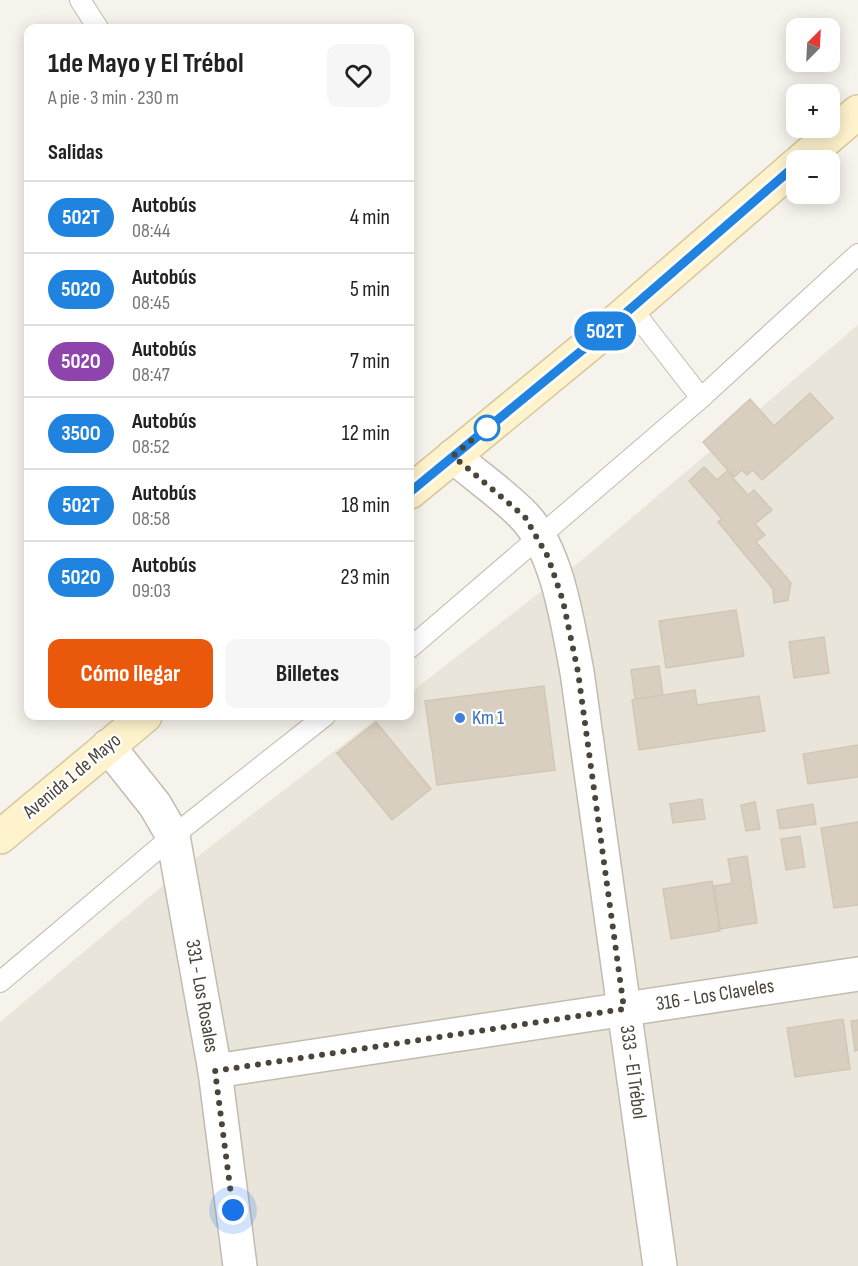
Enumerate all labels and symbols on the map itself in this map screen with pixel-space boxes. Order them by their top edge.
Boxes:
north arrow [786,18,840,72]
line badge: 502T [563,312,647,350]
unlabelled marker [474,415,500,441]
place label: Km 1 [472,706,504,730]
marker: Km 1 [453,711,467,725]
street label: Avenida 1 de Mayo [17,728,126,825]
street label: 331 - Los Rosales [180,938,224,1054]
street label: 316 - Los Claveles [654,974,776,1016]
street label: 333 - El Trébol [615,1024,651,1120]
your location [218,1195,248,1225]

